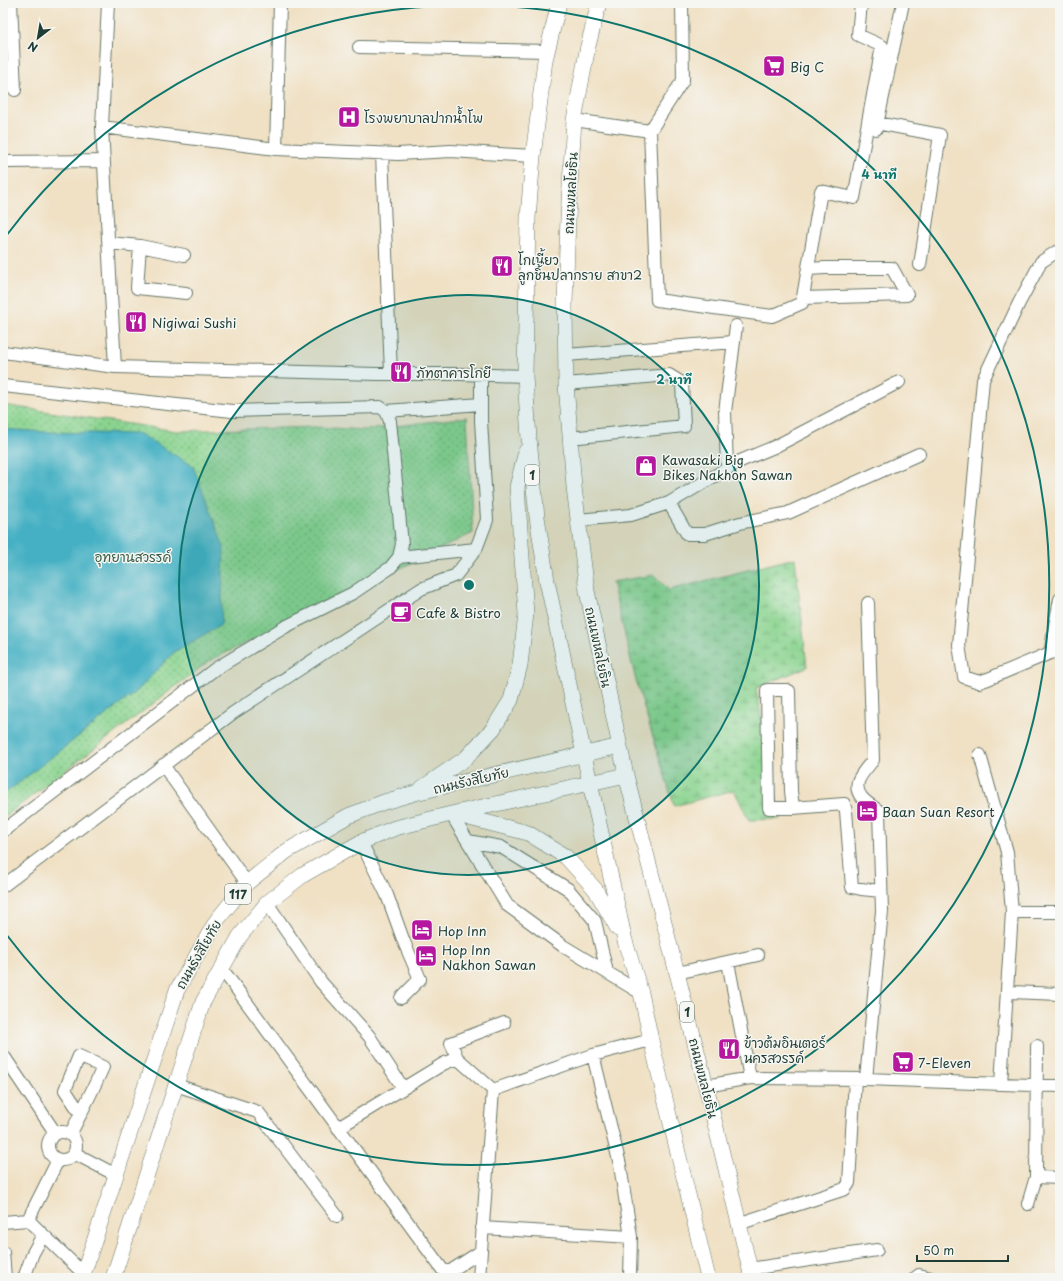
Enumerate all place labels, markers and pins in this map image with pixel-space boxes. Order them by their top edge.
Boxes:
supermarket icon: Big C [761,53,787,79]
place label: Big C [790,57,824,76]
hospital icon: โรงพยาบาลปากน้ำโพ [336,104,362,130]
place label: โรงพยาบาลปากน้ำโพ [364,106,483,127]
place label: โกเนี้ยว ลูกชิ้นปลากราย สาขา2 [518,248,642,285]
restaurant icon: โกเนี้ยว ลูกชิ้นปลากราย สาขา2 [489,253,515,279]
restaurant icon: Nigiwai Sushi [123,309,149,335]
place label: Nigiwai Sushi [152,313,236,332]
restaurant icon: ภัทตาคารโกยี [388,359,414,385]
place label: ภัทตาคารโกยี [416,363,491,382]
place label: Kawasaki Big Bikes Nakhon Sawan [662,450,792,484]
shop icon: Kawasaki Big Bikes Nakhon Sawan [633,453,659,479]
centre of rings [462,578,476,592]
cafe icon: Cafe & Bistro [388,599,414,625]
place label: Cafe & Bistro [416,603,501,622]
hotel icon: Baan Suan Resort [854,798,880,824]
place label: Baan Suan Resort [882,802,995,821]
hotel icon: Hop Inn [409,917,435,943]
place label: Hop Inn [438,921,487,940]
place label: Hop Inn Nakhon Sawan [442,940,536,974]
hotel icon: Hop Inn Nakhon Sawan [413,943,439,969]
place label: ข้าวต้มอินเตอร์ นครสวรรค์ [744,1033,826,1067]
restaurant icon: ข้าวต้มอินเตอร์ นครสวรรค์ [716,1036,742,1062]
supermarket icon: 7-Eleven [890,1049,916,1075]
place label: 7-Eleven [918,1053,971,1072]

